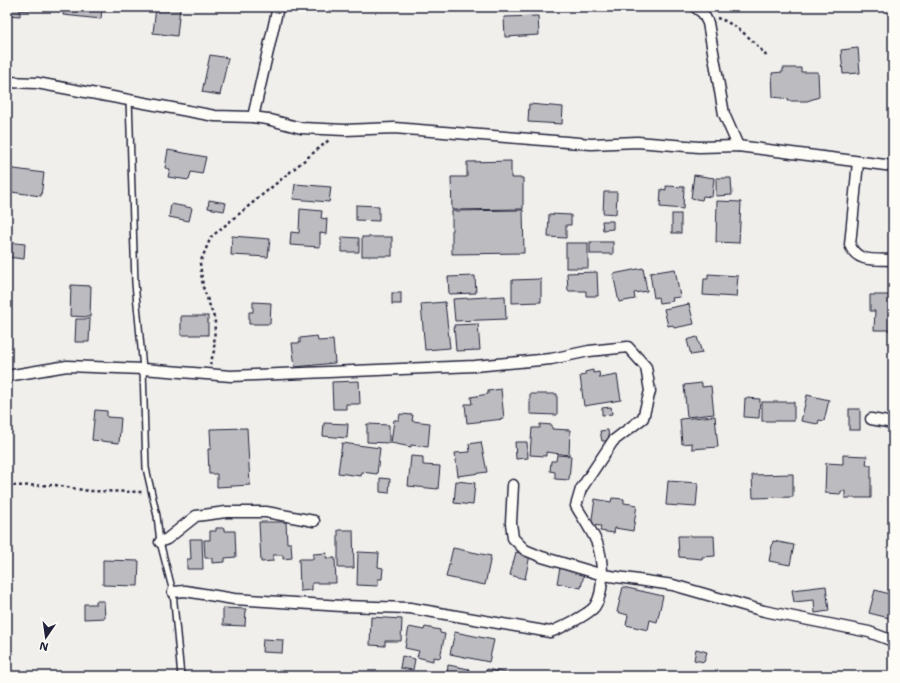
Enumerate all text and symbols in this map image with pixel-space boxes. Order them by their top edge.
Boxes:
north arrow [26,617,66,657]
text: N [38,638,50,655]

